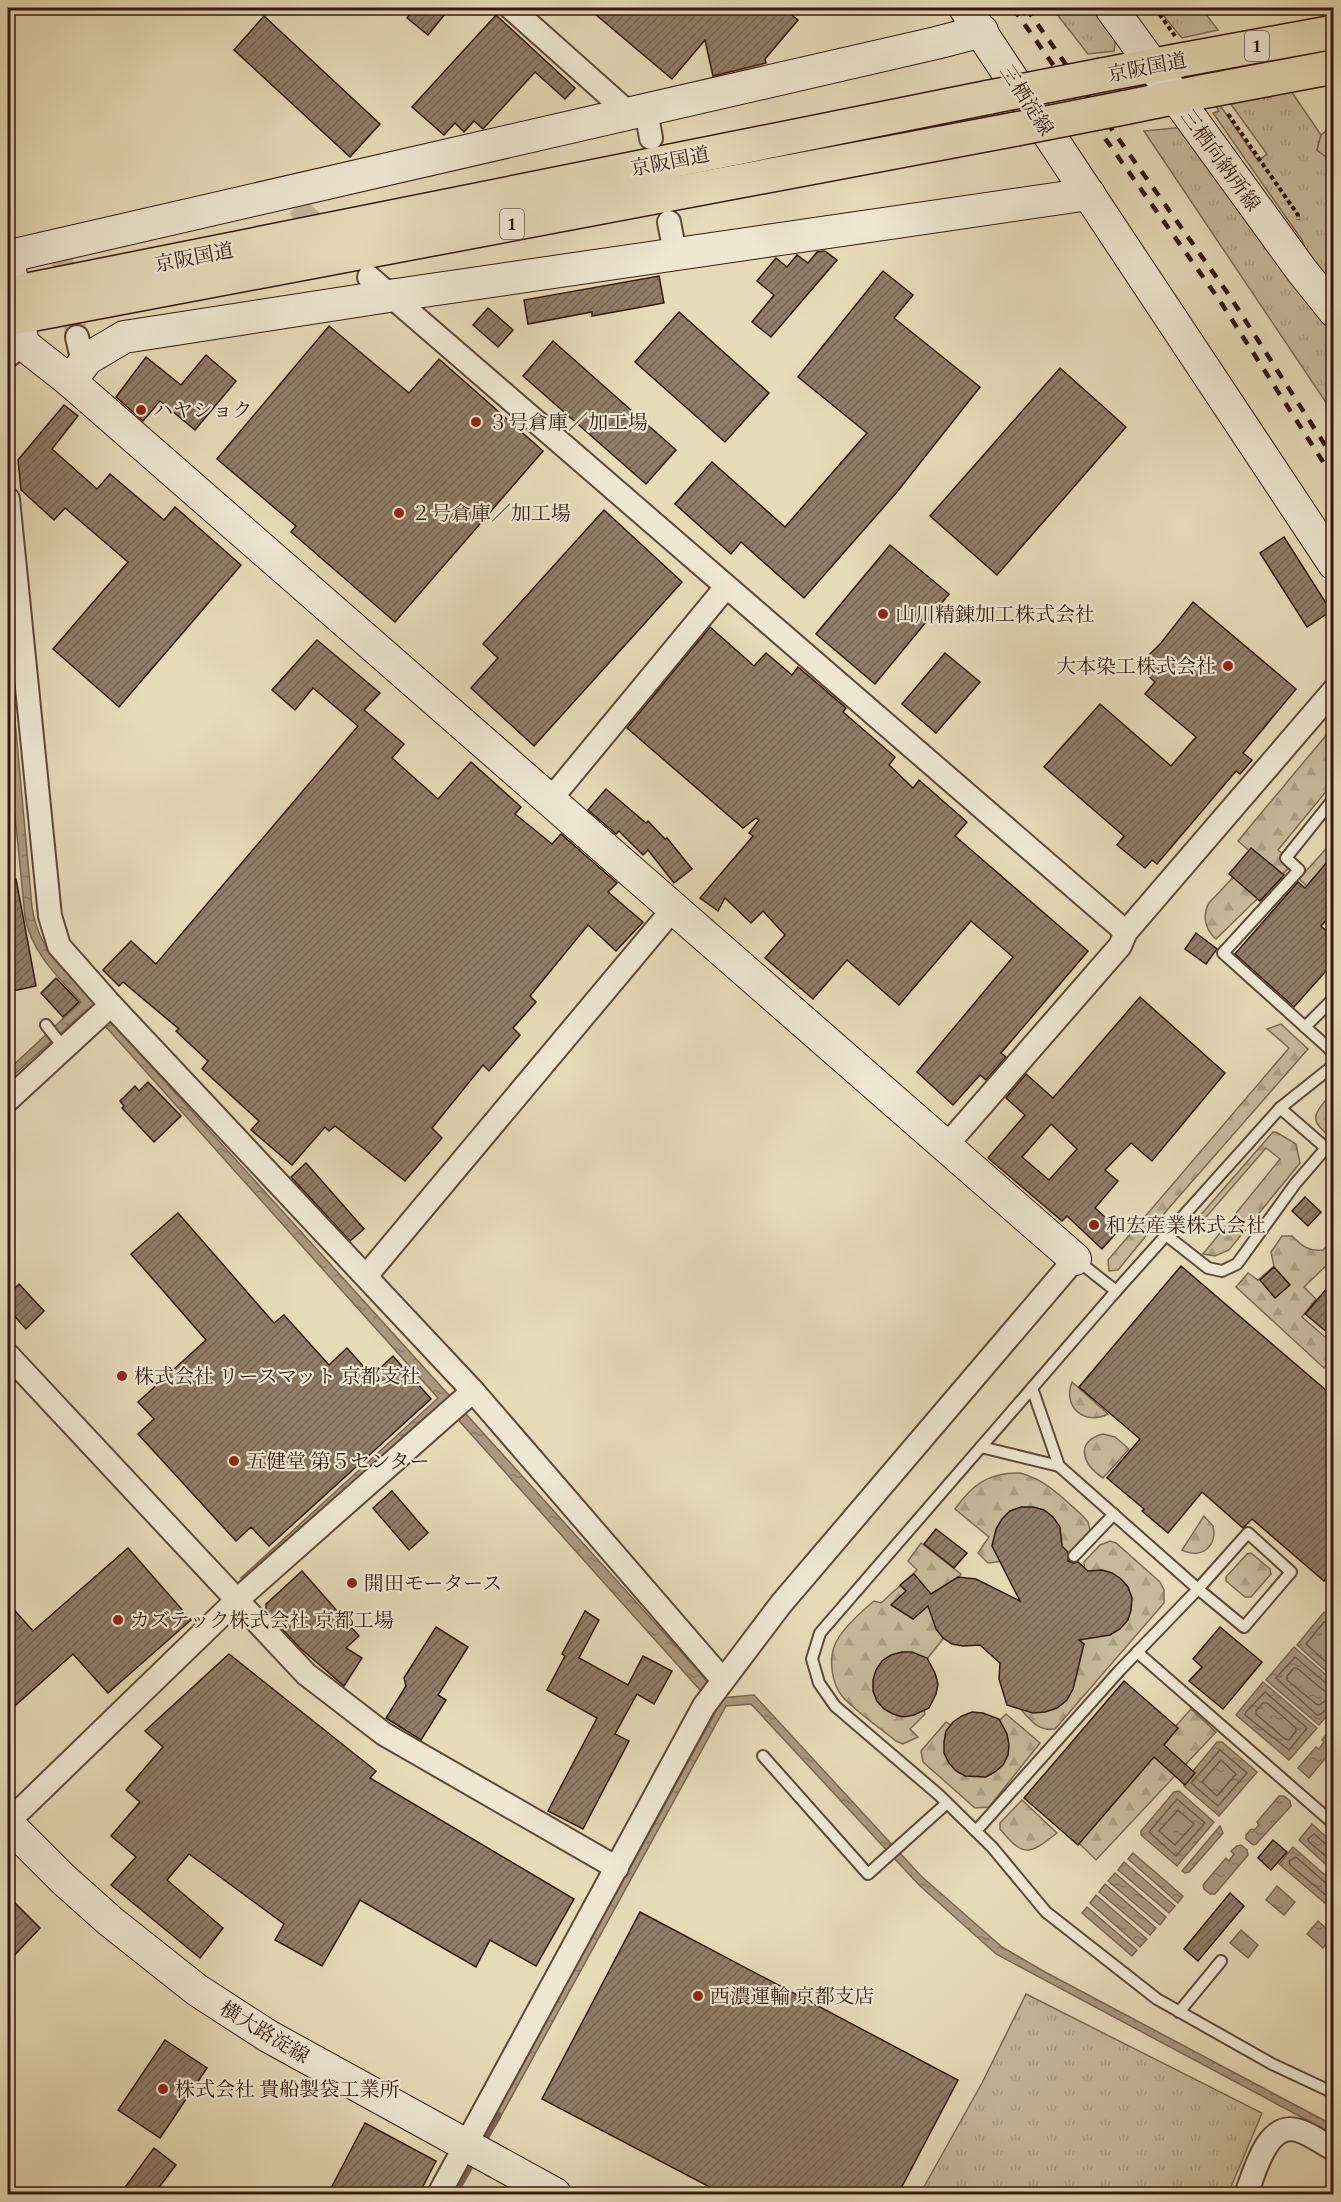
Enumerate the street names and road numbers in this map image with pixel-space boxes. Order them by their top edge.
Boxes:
road number: 1 [1245,31,1269,61]
street label: 京阪国道 [1105,45,1189,88]
street label: 三栖淀線 [993,58,1061,141]
street label: 三栖向納所線 [1174,103,1268,217]
street label: 京阪国道 [628,139,712,182]
road number: 1 [500,209,524,239]
street label: 京阪国道 [152,235,236,278]
street label: 横大路淀線 [215,1993,316,2070]

